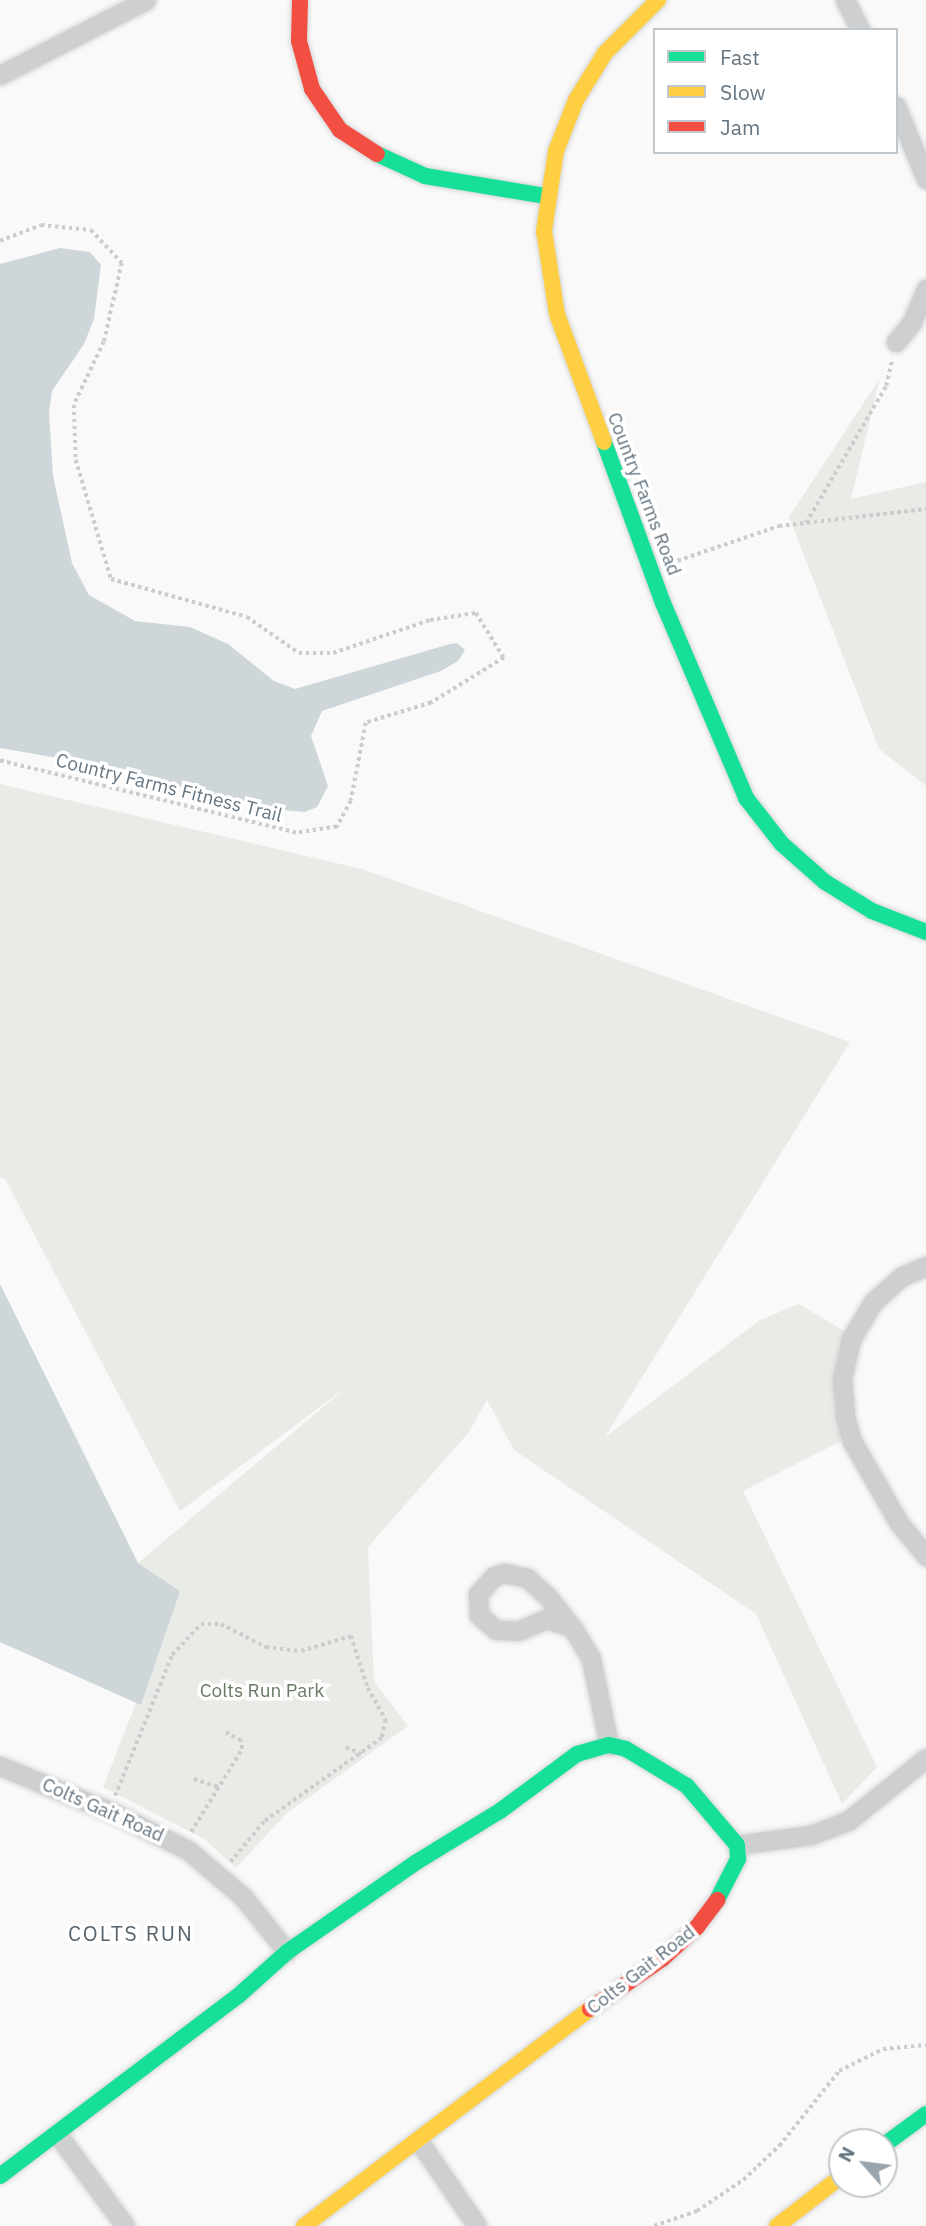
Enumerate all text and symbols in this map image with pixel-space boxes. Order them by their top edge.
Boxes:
legend [653,28,898,154]
text: Fast [720,43,760,71]
text: Slow [720,78,766,106]
text: Jam [720,113,760,141]
street label: Country Farms Road [602,409,686,579]
street label: Country Farms Fitness Trail [54,749,284,827]
park label: Colts Run Park [200,1680,324,1702]
street label: Colts Gait Road [39,1773,167,1847]
district label: COLTS RUN [69,1920,193,1946]
street label: Colts Gait Road [582,1921,700,2019]
north arrow [828,2128,898,2198]
text: N [832,2142,860,2166]

